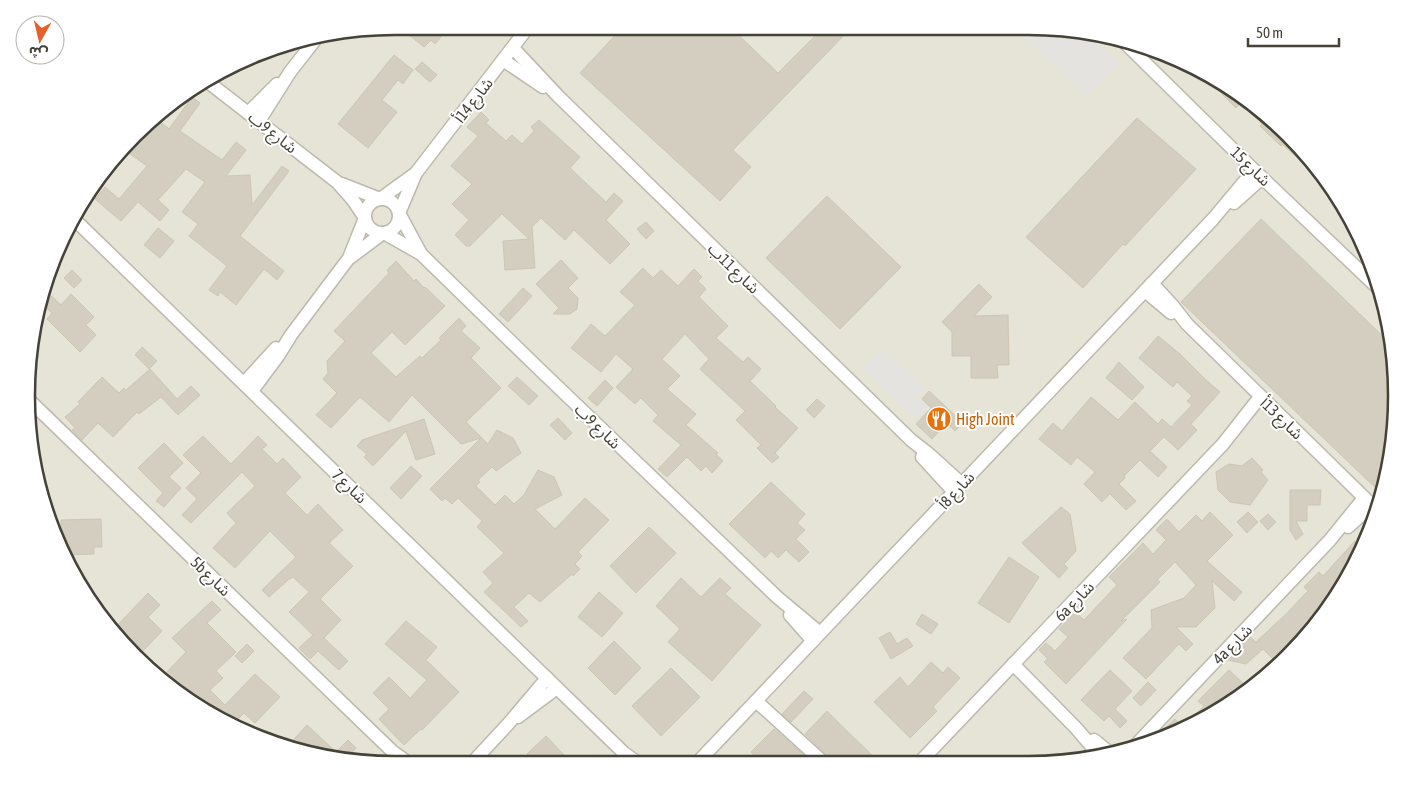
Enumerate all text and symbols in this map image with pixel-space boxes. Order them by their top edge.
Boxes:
north arrow [15,15,65,65]
scale bar [1248,15,1339,47]
text: 50 m [1256,24,1283,41]
text: ش [28,44,49,62]
street label: شارع 14أ [450,74,499,129]
street label: شارع 9ب [243,107,301,160]
street label: شارع 15 [1225,143,1275,192]
street label: شارع 11ب [702,239,763,300]
street label: شارع 13أ [1254,393,1307,445]
street label: شارع 9ب [569,400,625,455]
restaurant icon: High Joint [926,406,952,432]
place label: High Joint [956,410,1015,429]
street label: شارع 7 [326,465,371,510]
street label: شارع 8أ [934,468,981,515]
street label: 5b شارع [185,553,235,602]
street label: 6a شارع [1051,577,1100,627]
street label: 4a شارع [1209,620,1258,670]

